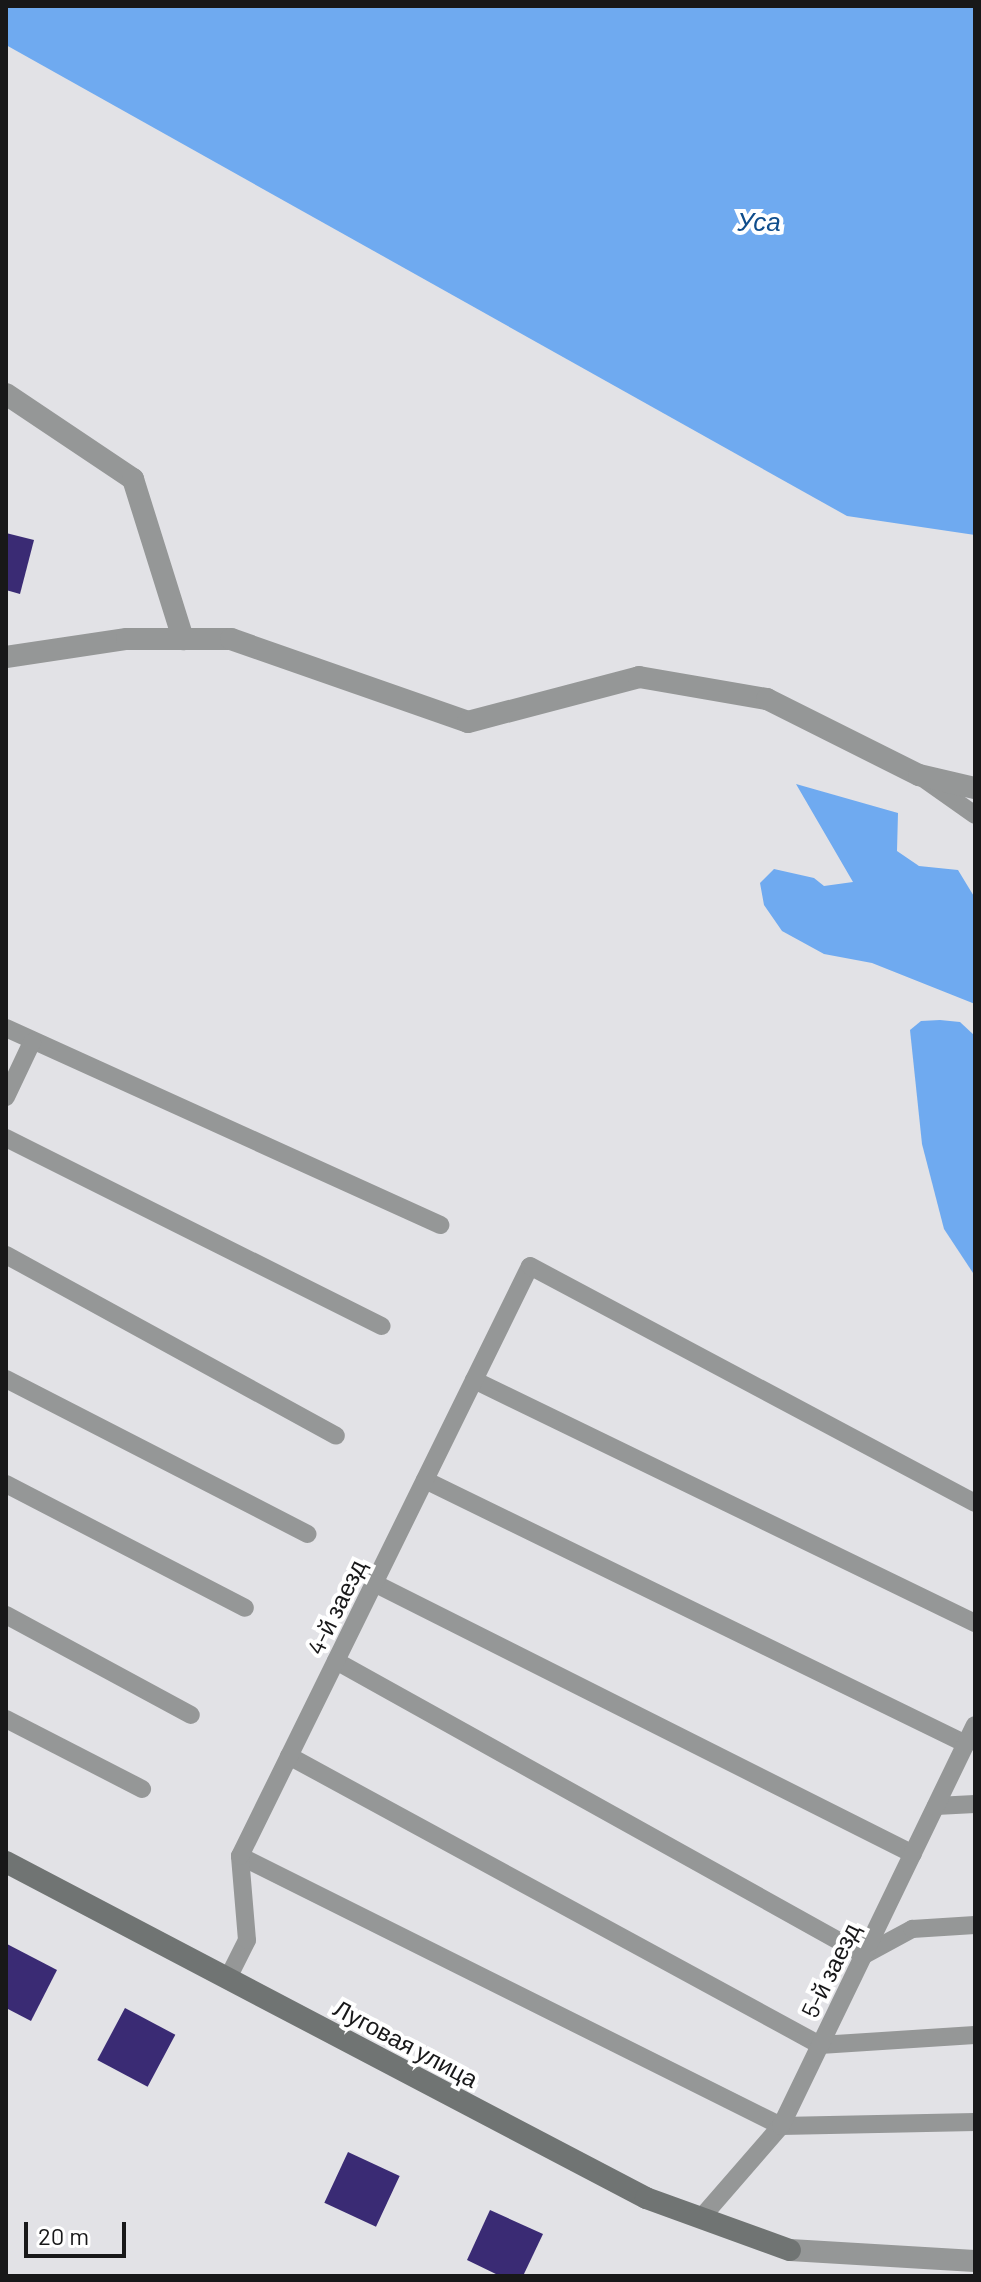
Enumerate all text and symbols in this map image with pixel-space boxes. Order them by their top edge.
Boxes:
water label: Уса [737,205,781,237]
street label: 4-й заезд [301,1555,371,1659]
street label: 5-й заезд [795,1918,865,2022]
street label: Луговая улица [329,1993,483,2093]
scale bar [28,2206,130,2256]
text: 20 m [38,2221,89,2250]

